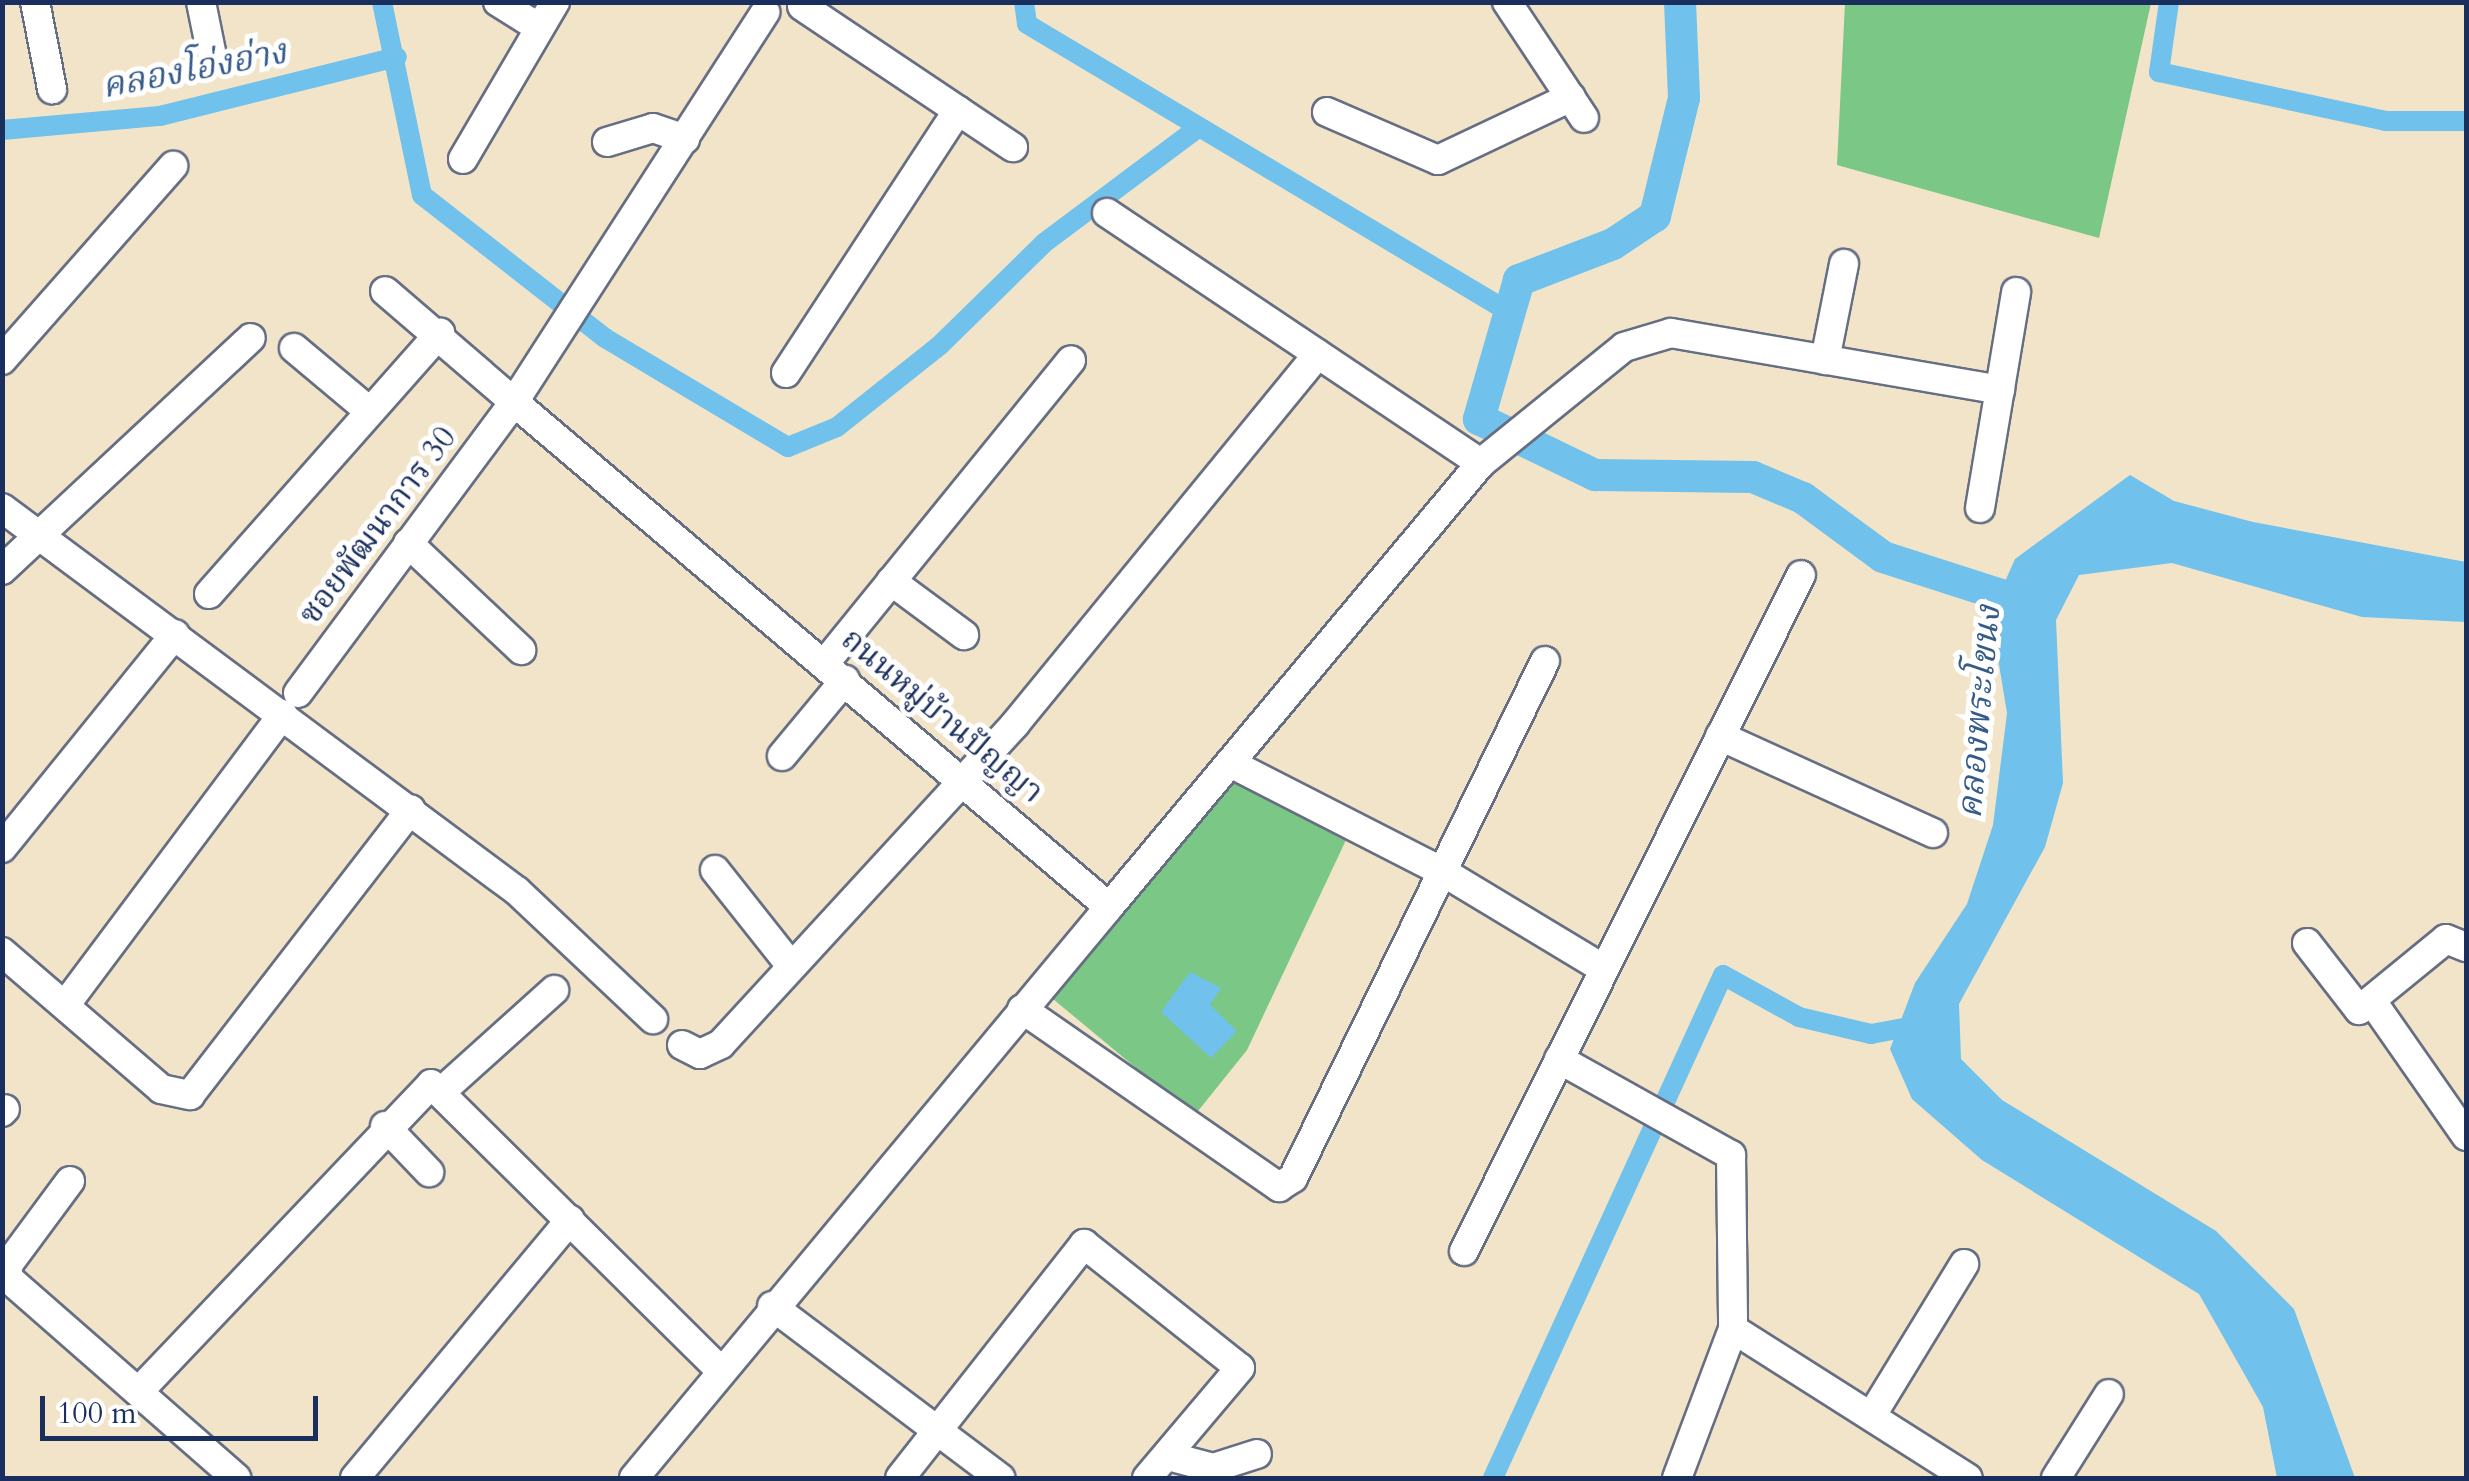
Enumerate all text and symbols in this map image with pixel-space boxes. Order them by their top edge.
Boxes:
water label: คลองโอ่งอ่าง [98,31,290,107]
street label: ซอยพัฒนาการ 30 [291,420,465,632]
water label: คลองพระโขนง [1949,604,2009,820]
street label: ถนนหมู่บ้านปัญญา [833,620,1051,812]
scale bar [45,1376,322,1438]
text: 100 m [57,1393,137,1434]

